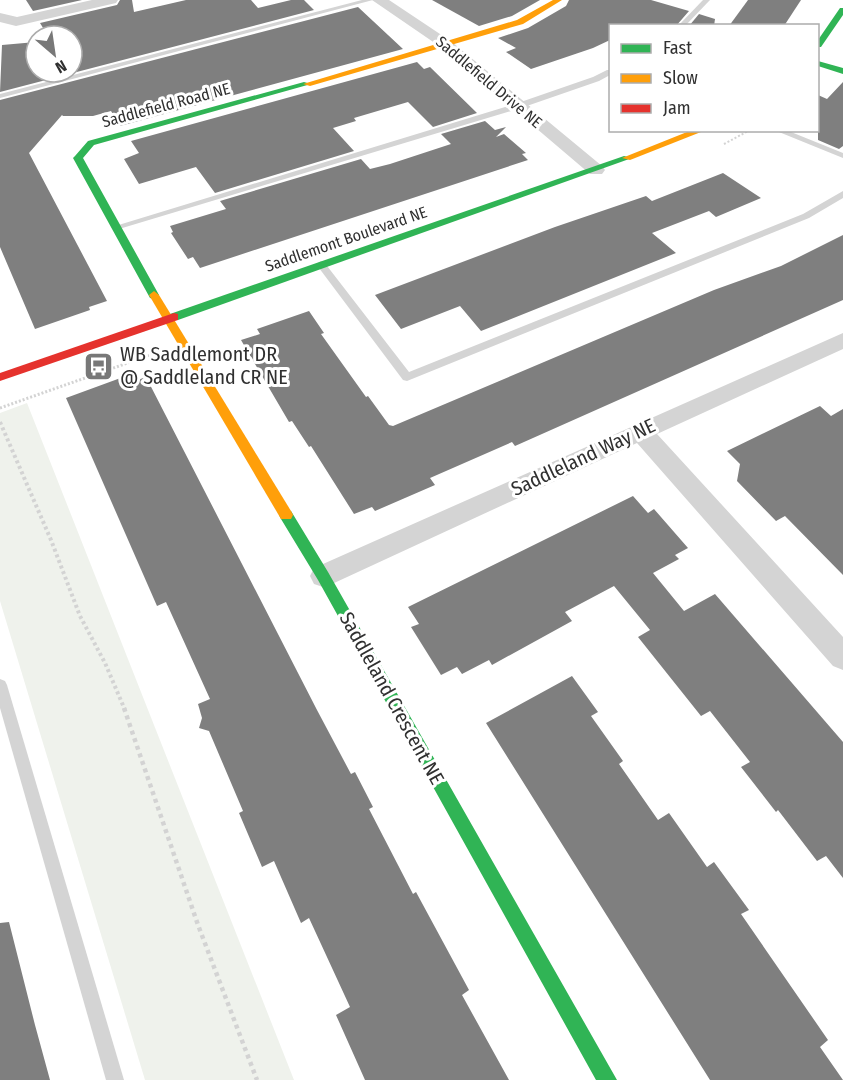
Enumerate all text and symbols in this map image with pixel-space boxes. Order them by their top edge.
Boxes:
north arrow [24,24,84,84]
legend [609,24,819,132]
street label: Saddlefield Drive NE [432,32,546,132]
text: Fast [663,37,692,59]
text: N [52,56,70,77]
text: Slow [663,67,698,89]
street label: Saddlefield Road NE [100,79,232,131]
text: Jam [663,97,691,119]
street label: Saddlemont Boulevard NE [263,202,429,276]
place label: WB Saddlemont DR @ Saddleland CR NE [120,342,288,389]
bus stop icon: WB Saddlemont DR @ Saddleland CR NE [83,350,115,382]
street label: Saddleland Way NE [507,413,659,501]
street label: Saddleland Crescent NE [335,608,449,788]

